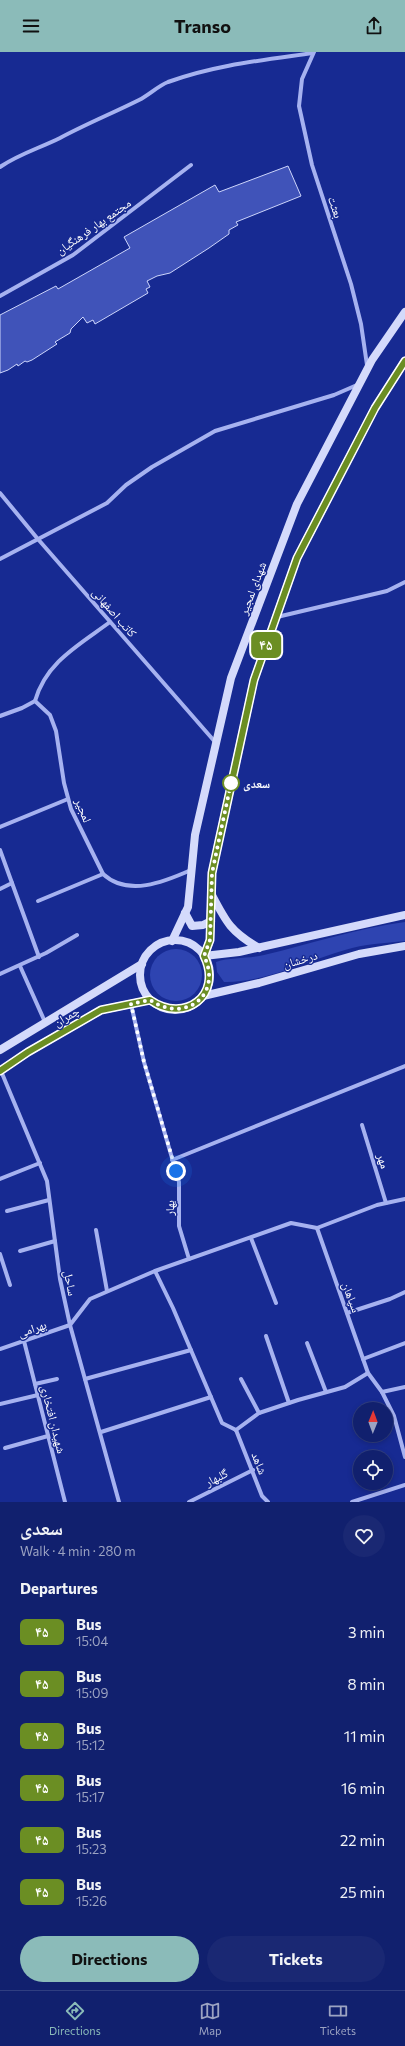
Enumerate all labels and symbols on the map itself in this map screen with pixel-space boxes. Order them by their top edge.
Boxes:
street label: بعثت [325,194,346,220]
street label: مجتمع بهار فرهنگیان [53,195,134,258]
street label: شهدای لمجیر [235,560,270,618]
street label: کاتب اصفهانی [89,585,140,640]
line badge: ۴۵ [248,632,284,658]
marker: سعدی [222,774,240,792]
place label: سعدی [243,776,270,792]
street label: لمجیر [71,795,95,825]
street label: درخشان [281,947,319,972]
street label: چمران [51,1003,82,1030]
street label: مهر [374,1151,393,1170]
your location [166,1161,186,1181]
street label: بهار [162,1200,177,1217]
street label: ساحل [61,1269,80,1297]
street label: سپاهان [339,1280,364,1315]
street label: بهرامی [16,1317,49,1341]
street label: شهیدان افتخاری [38,1383,69,1455]
north arrow [353,1402,393,1442]
street label: شاهد [249,1450,271,1476]
street label: گلبهار [201,1465,230,1490]

